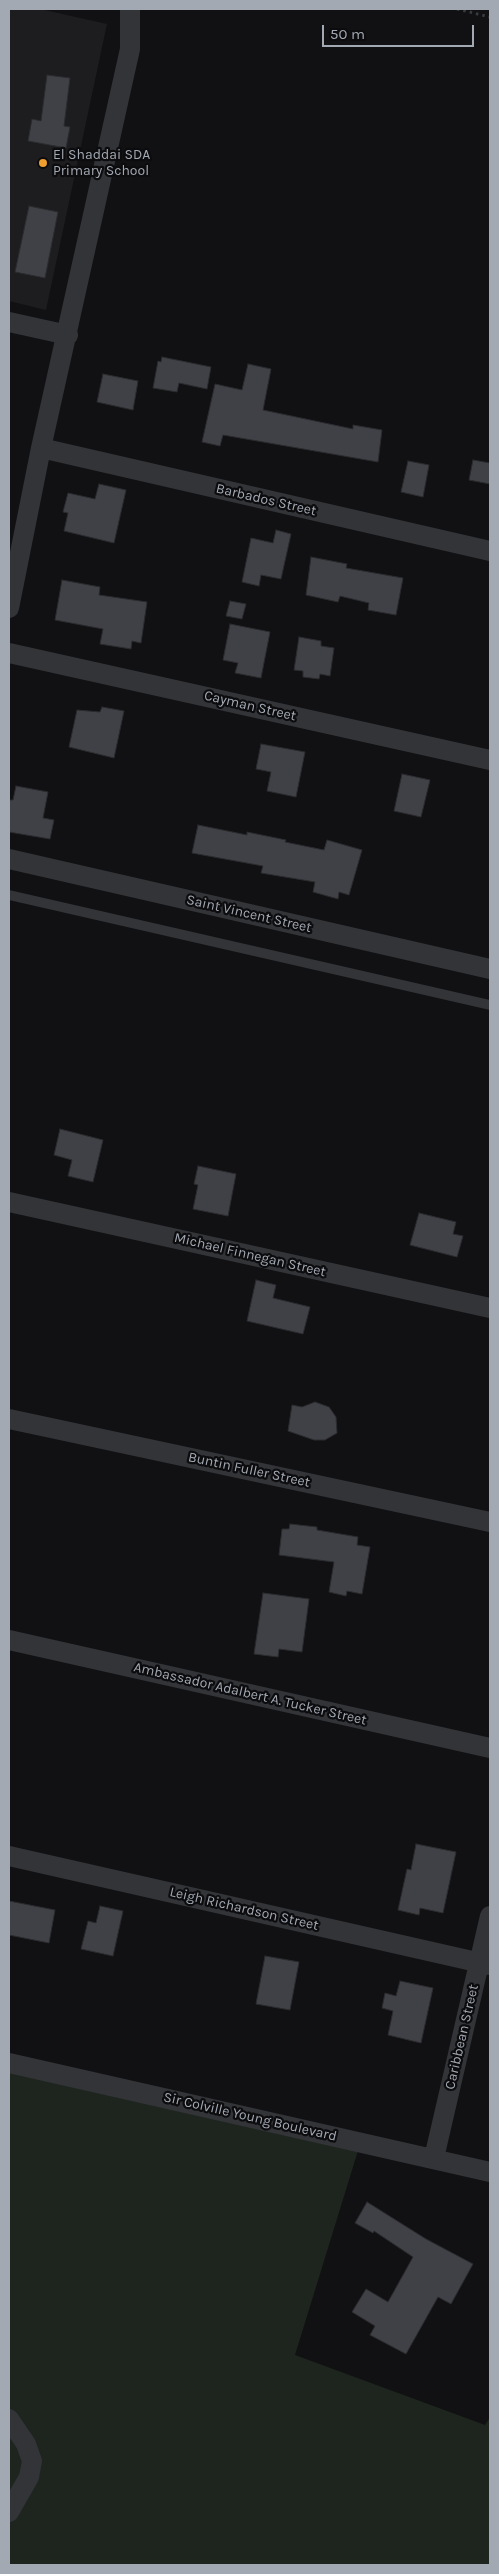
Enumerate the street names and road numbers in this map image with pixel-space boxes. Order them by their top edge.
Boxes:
street label: Barbados Street [214,480,318,520]
street label: Cayman Street [202,687,298,725]
street label: Saint Vincent Street [185,891,313,937]
street label: Michael Finnegan Street [172,1229,328,1281]
street label: Buntin Fuller Street [187,1449,311,1491]
street label: Ambassador Adalbert A. Tucker Street [132,1659,368,1729]
street label: Leigh Richardson Street [168,1884,320,1934]
street label: Caribbean Street [442,1983,482,2091]
street label: Sir Colville Young Boulevard [162,2089,338,2145]

